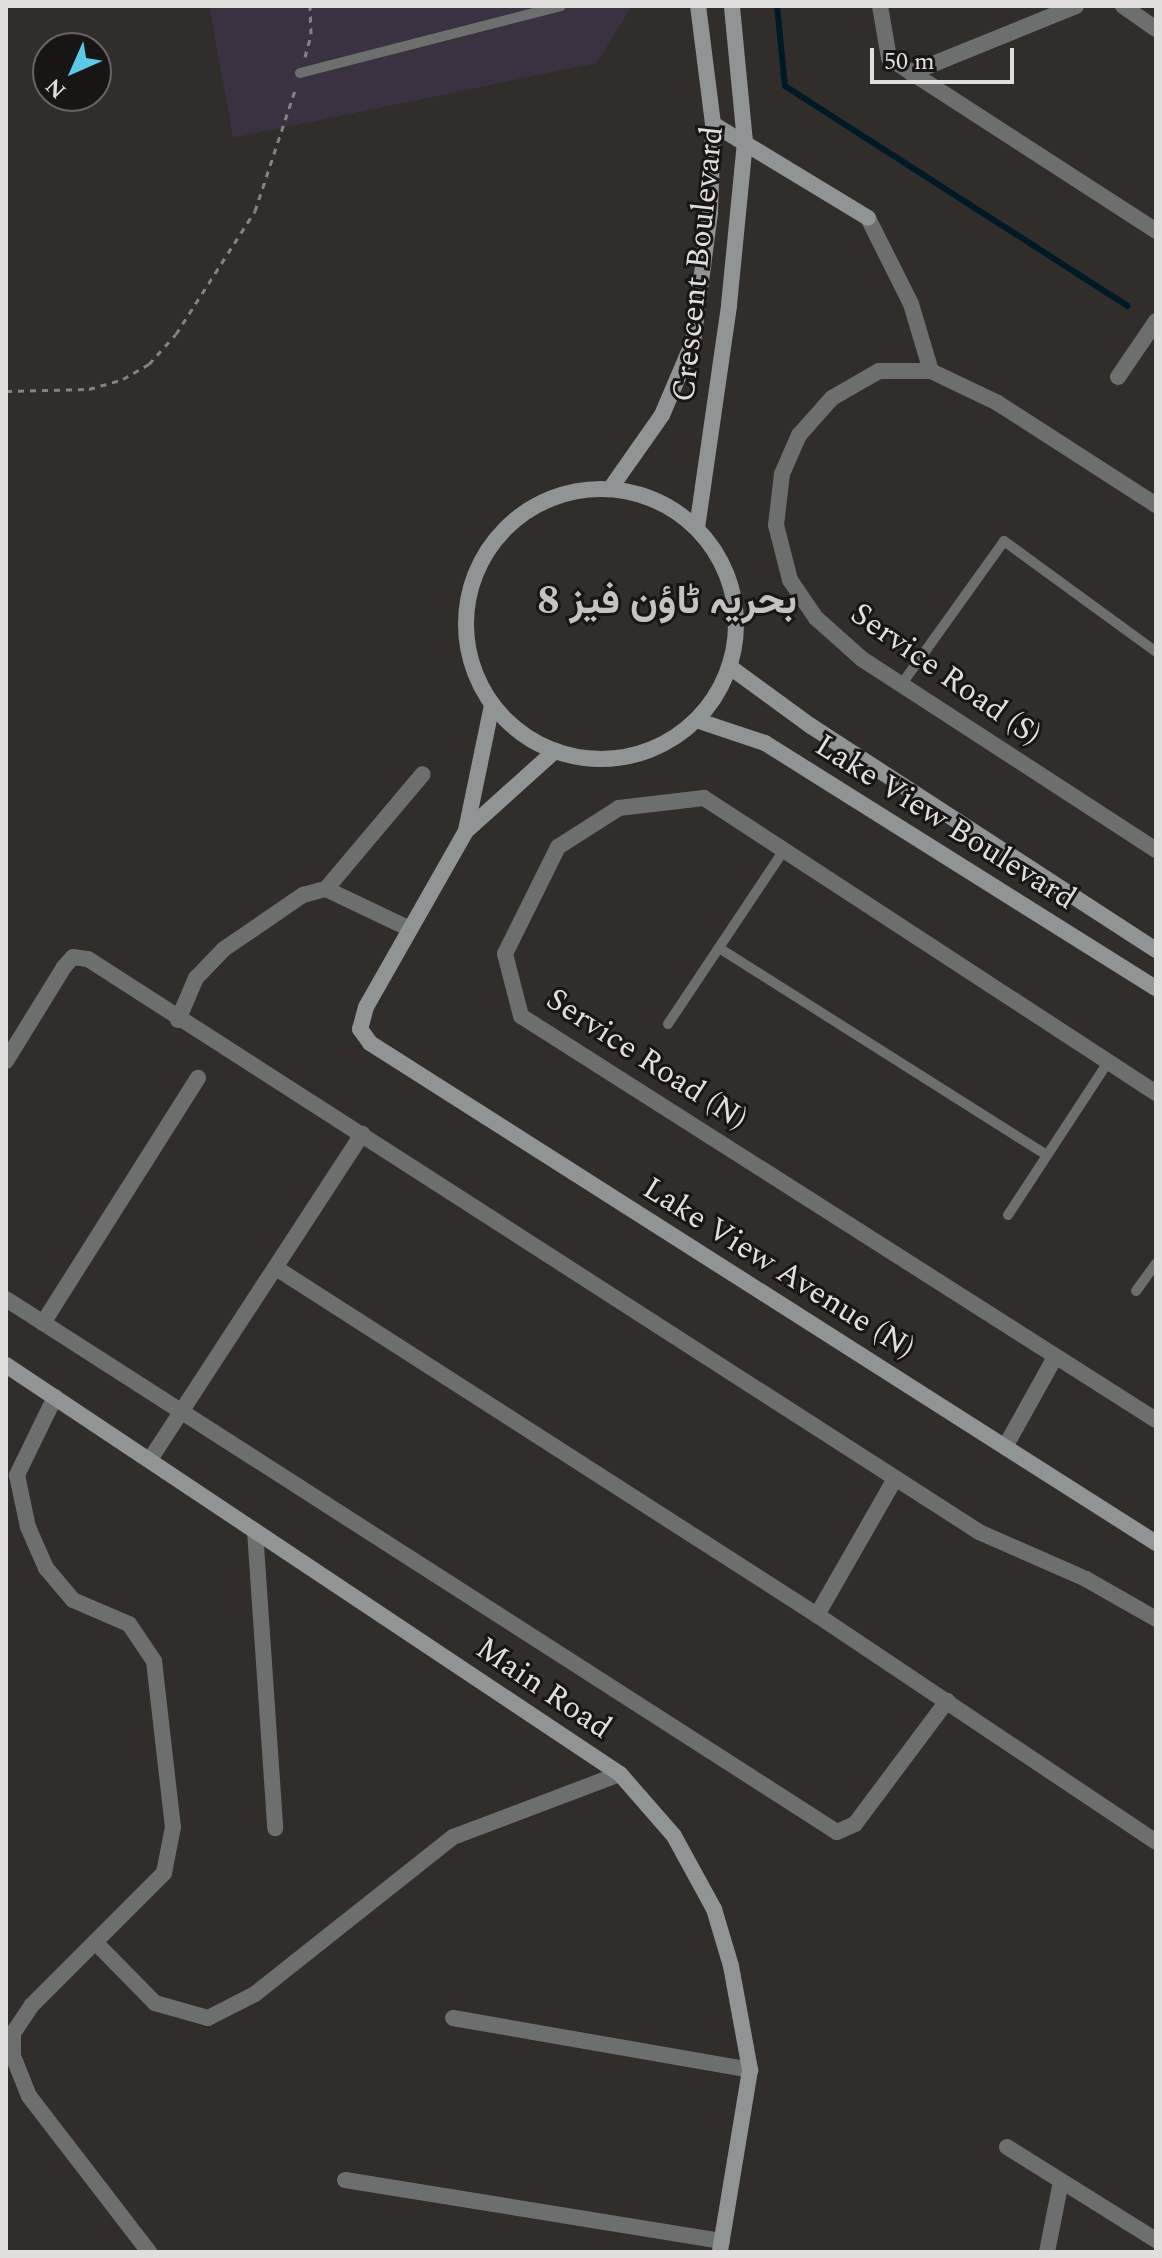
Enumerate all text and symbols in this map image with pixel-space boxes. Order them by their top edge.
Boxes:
north arrow [32,32,112,112]
scale bar [874,32,1018,82]
text: 50 m [884,44,935,80]
text: N [38,70,74,106]
street label: Crescent Boulevard [665,124,733,404]
district label: بحریہ ٹاؤن فیز 8 [537,578,797,626]
street label: Service Road (S) [843,595,1047,755]
street label: Lake View Boulevard [807,727,1083,919]
street label: Service Road (N) [538,981,754,1139]
street label: Lake View Avenue (N) [635,1170,921,1368]
street label: Main Road [468,1630,618,1748]

